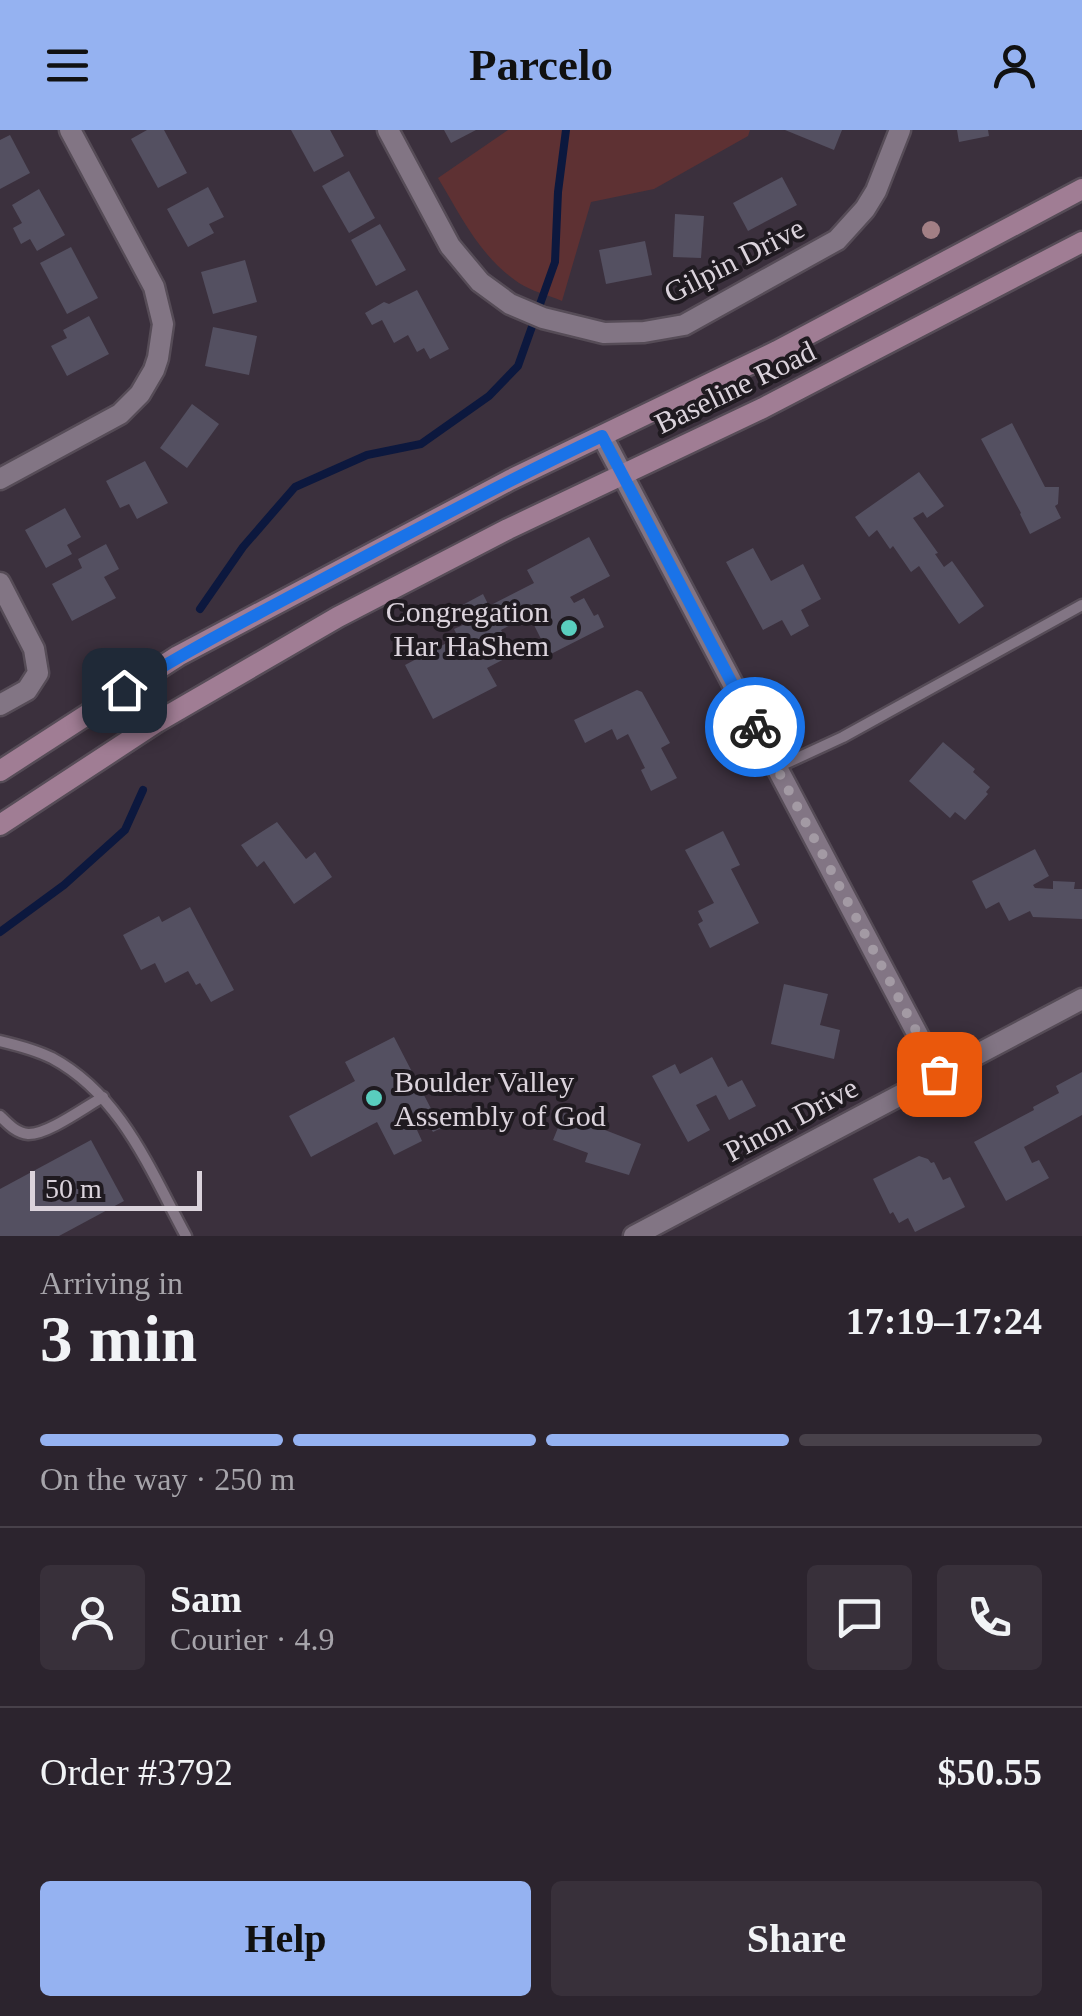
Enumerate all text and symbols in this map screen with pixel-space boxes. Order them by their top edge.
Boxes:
icon: menu [40,38,95,93]
icon: person [987,38,1042,93]
text: Parcelo [469,40,613,90]
street label: Gilpin Drive [659,211,809,309]
street label: Baseline Road [650,334,820,440]
place label: Congregation Har HaShem [386,595,549,662]
marker: Congregation Har HaShem [558,617,580,639]
pin [82,648,167,733]
icon: home [97,663,152,718]
courier [705,677,805,777]
icon: bike [728,700,783,755]
pin [897,1032,982,1117]
icon: bag [912,1047,967,1102]
place label: Boulder Valley Assembly of God [394,1065,606,1132]
street label: Pinon Drive [719,1070,863,1168]
marker: Boulder Valley Assembly of God [363,1087,385,1109]
scale bar [30,1166,202,1210]
text: 50 m [45,1173,102,1204]
text: Arriving in [40,1265,183,1301]
text: 17:19–17:24 [846,1300,1042,1342]
text: 3 min [40,1303,197,1375]
text: On the way · 250 m [40,1461,295,1497]
button: person [40,1565,145,1670]
button: chat [807,1565,912,1670]
button: phone [937,1565,1042,1670]
text: Sam [170,1578,242,1620]
text: Courier · 4.9 [170,1621,334,1657]
text: Order #3792 [40,1751,233,1793]
text: $50.55 [938,1751,1042,1793]
button: Help [40,1881,531,1996]
button: Share [551,1881,1042,1996]

